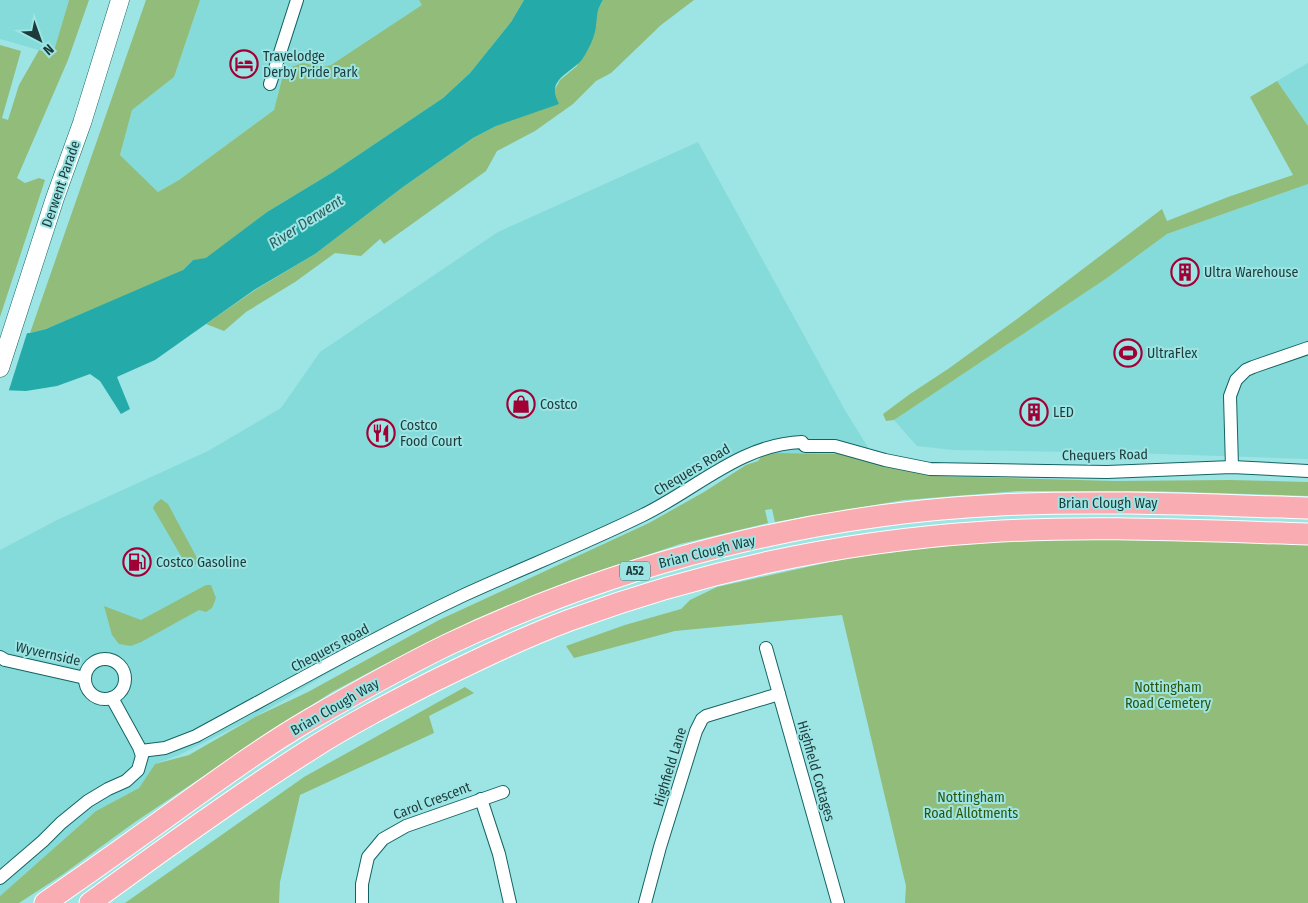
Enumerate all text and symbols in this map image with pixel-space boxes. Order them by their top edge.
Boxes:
north arrow [15,15,65,65]
text: N [39,40,57,59]
place label: Travelodge Derby Pride Park [263,48,358,81]
hotel icon: Travelodge Derby Pride Park [229,49,259,79]
street label: Derwent Parade [38,138,84,230]
water label: River Derwent [265,191,347,253]
building icon: Ultra Warehouse [1170,257,1200,287]
place label: Ultra Warehouse [1204,264,1298,281]
sports icon: UltraFlex [1113,338,1143,368]
place label: UltraFlex [1147,345,1198,362]
shop icon: Costco [506,389,536,419]
place label: Costco [540,396,578,413]
building icon: LED [1019,397,1049,427]
place label: LED [1053,404,1074,421]
place label: Costco Food Court [400,417,463,450]
restaurant icon: Costco Food Court [366,418,396,448]
street label: Chequers Road [651,441,733,499]
street label: Chequers Road [1062,446,1148,464]
street label: Brian Clough Way [1058,495,1158,512]
street label: Brian Clough Way [657,532,758,572]
fuel station icon: Costco Gasoline [122,547,152,577]
place label: Costco Gasoline [156,554,247,571]
road number: A52 [620,562,650,580]
street label: Chequers Road [288,620,372,676]
street label: Wyvernside [14,638,82,670]
street label: Brian Clough Way [288,674,383,739]
park label: Nottingham Road Cemetery [1125,679,1212,712]
street label: Highfield Cottages [794,719,838,823]
street label: Highfield Lane [650,725,690,809]
street label: Carol Crescent [391,778,474,824]
park label: Nottingham Road Allotments [924,789,1018,822]

